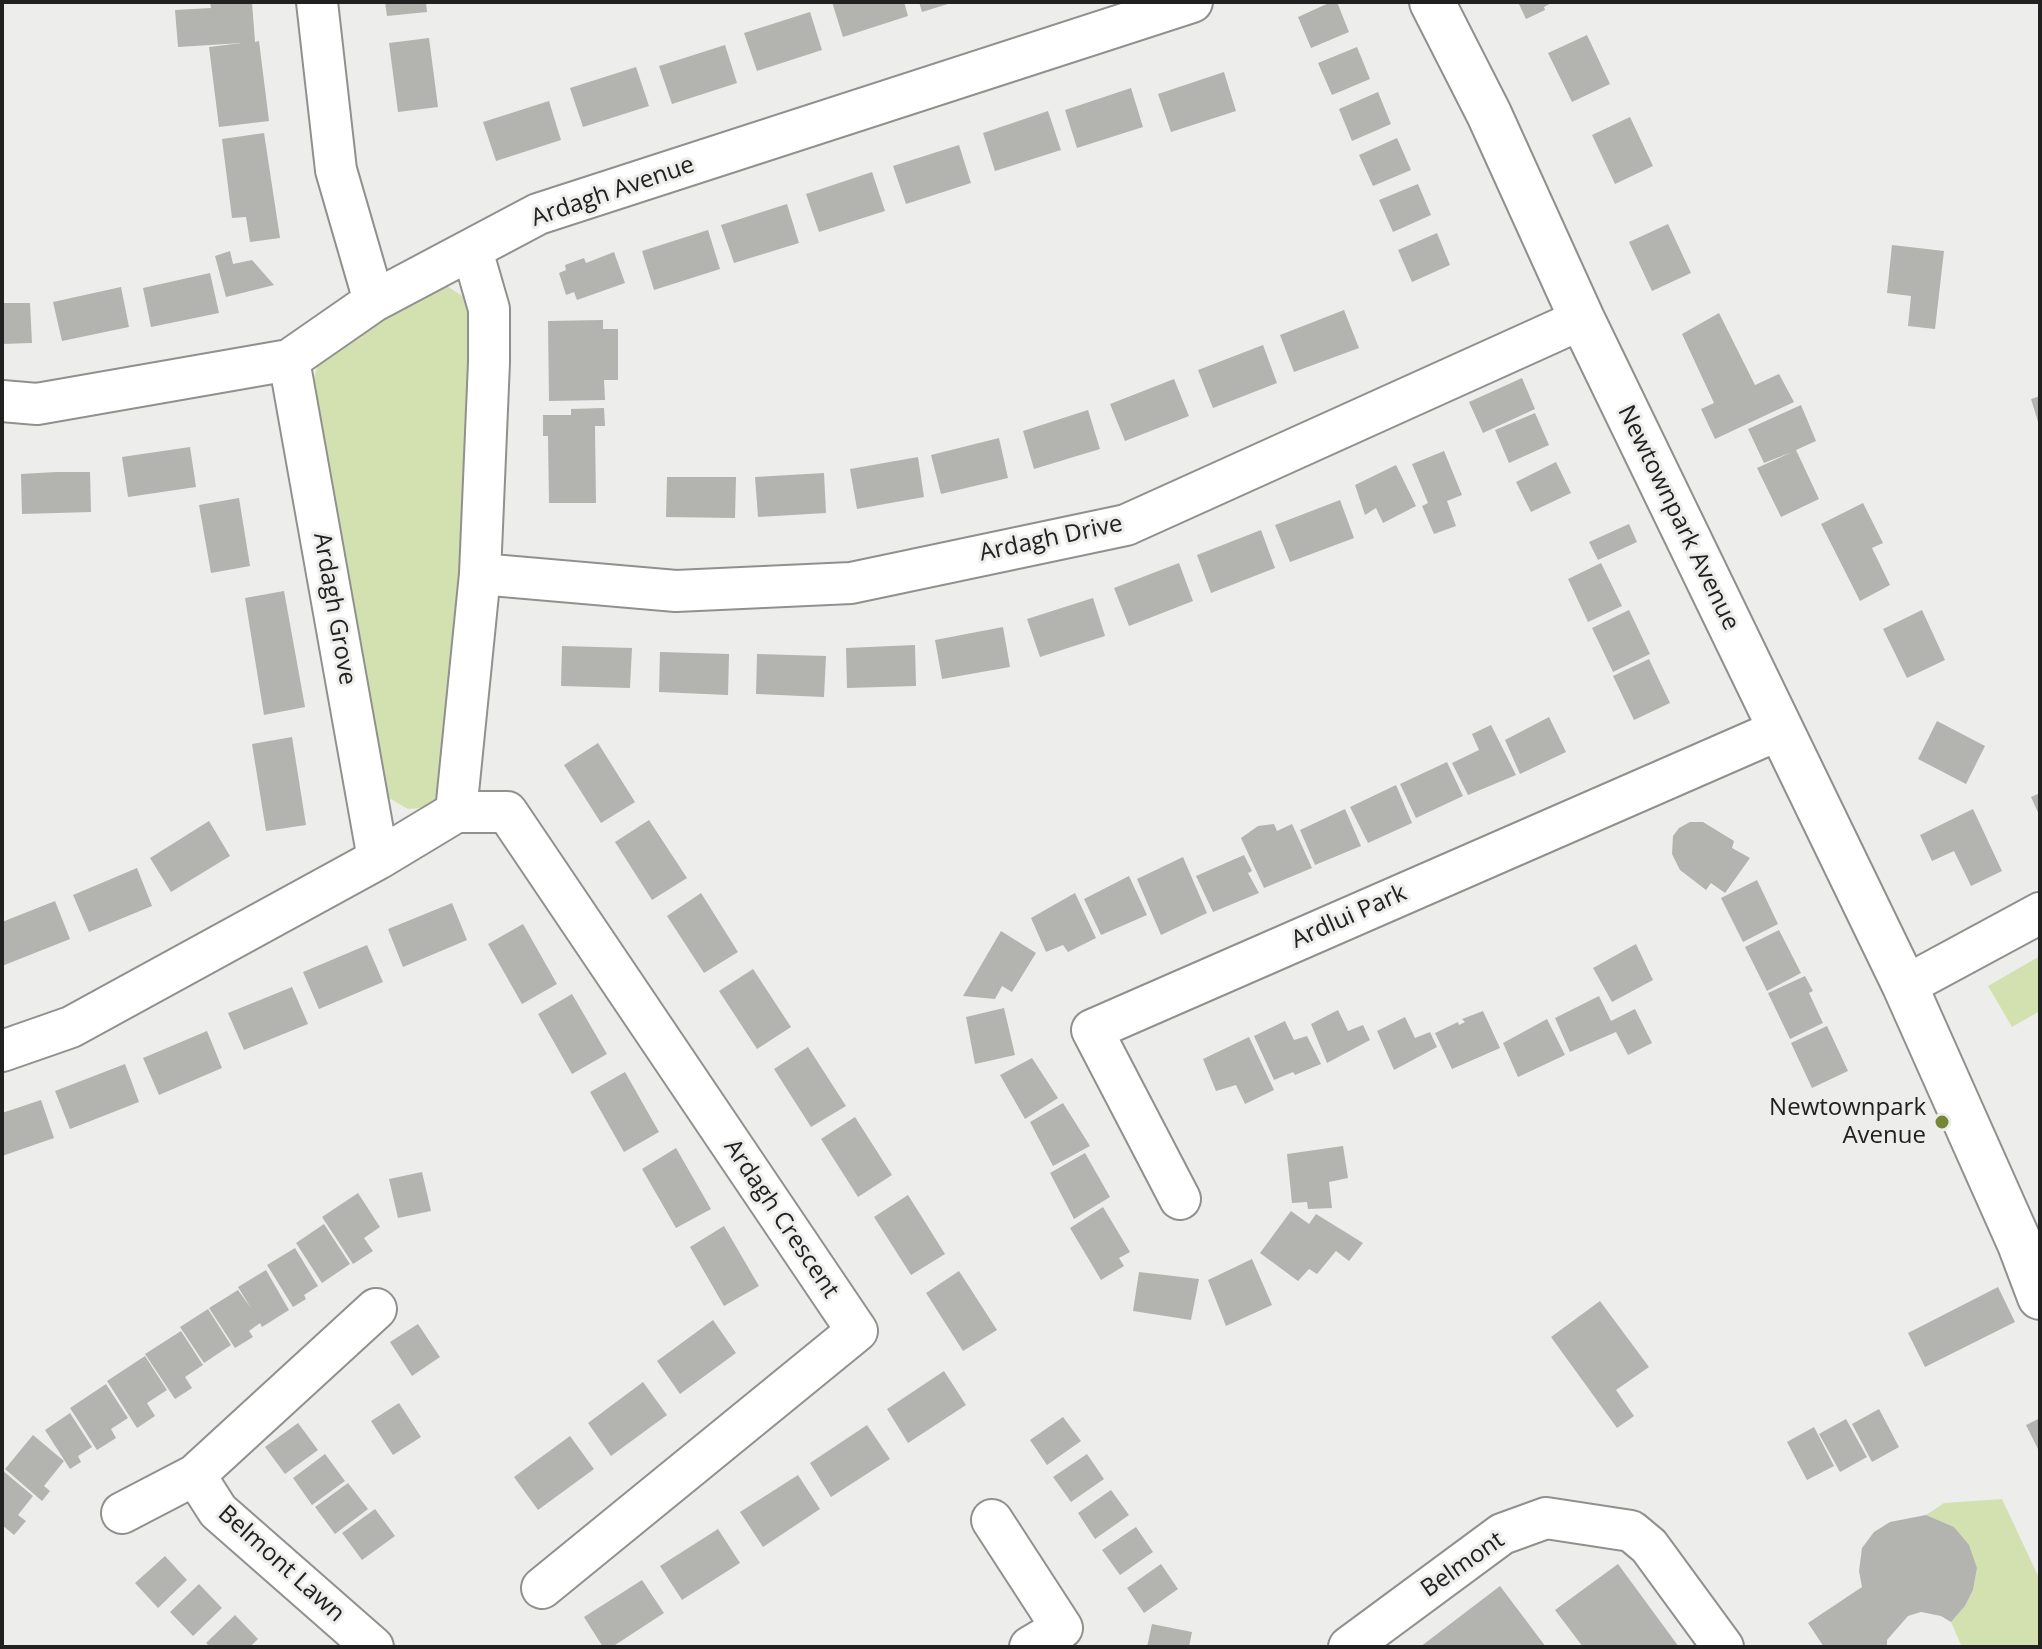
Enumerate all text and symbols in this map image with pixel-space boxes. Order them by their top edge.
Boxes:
street label: Ardagh Avenue [528,151,698,233]
street label: Newtownpark Avenue [1611,401,1745,635]
street label: Ardagh Drive [977,510,1125,568]
street label: Ardagh Grove [306,531,362,687]
street label: Ardlui Park [1287,879,1411,955]
place label: Newtownpark Avenue [1769,1094,1926,1150]
marker: Newtownpark Avenue [1933,1113,1951,1131]
street label: Ardagh Crescent [717,1134,845,1304]
street label: Belmont Lawn [212,1500,350,1628]
street label: Belmont [1416,1526,1510,1604]

